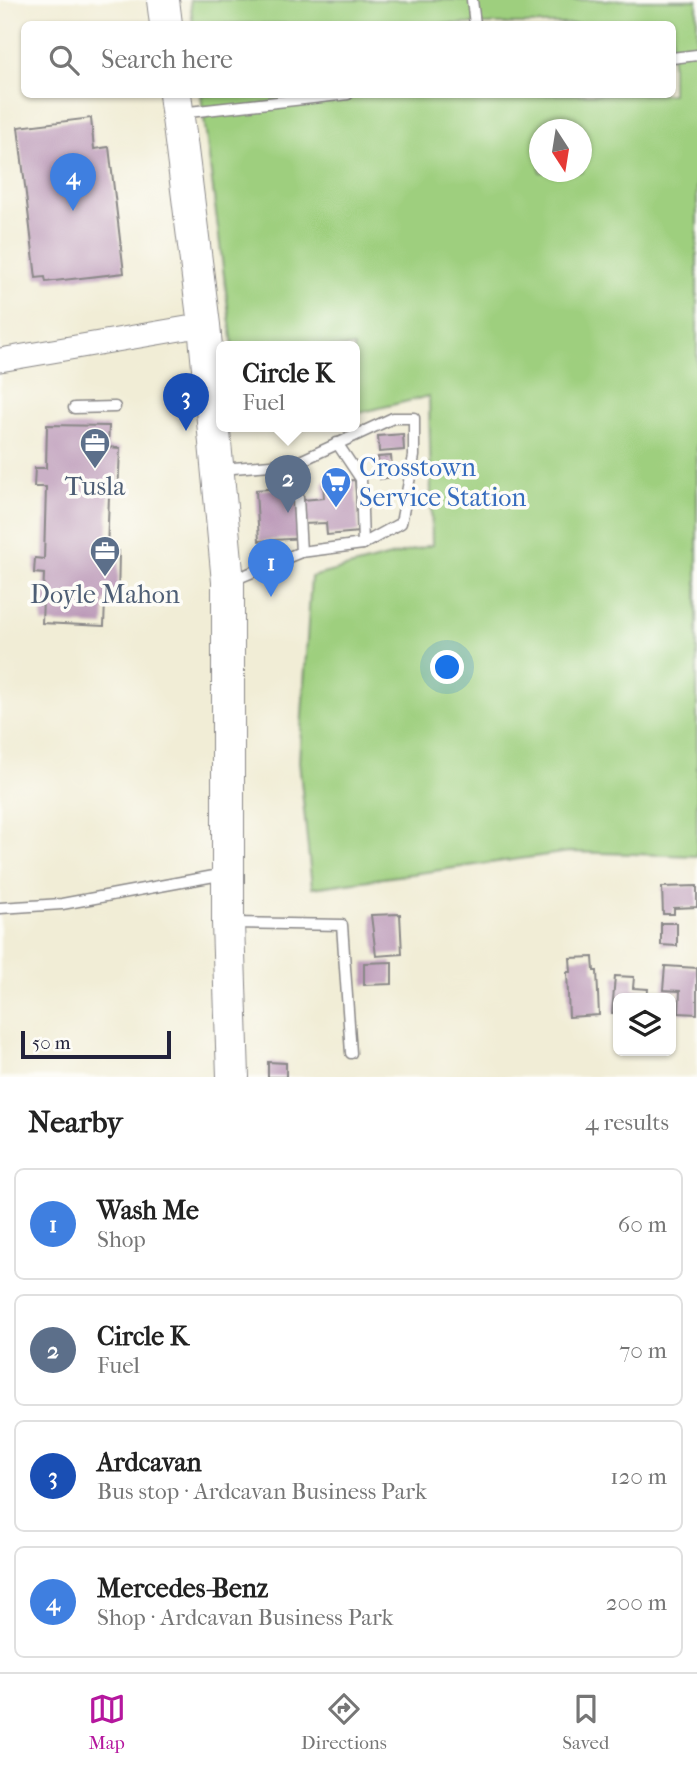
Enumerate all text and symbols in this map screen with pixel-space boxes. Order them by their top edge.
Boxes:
search box [21,21,676,98]
icon: search [45,41,83,79]
text: Search here [101,44,233,75]
north arrow [529,119,592,182]
pin: 4 [50,153,96,211]
popup [216,341,360,432]
text: Circle K [242,358,334,389]
pin: 3 [163,373,209,431]
text: Fuel [242,389,285,416]
office icon: Tusla [78,426,112,470]
place label: Crosstown Service Station [359,452,526,513]
pin: 2 [265,455,311,513]
supermarket icon: Crosstown Service Station [319,465,353,509]
place label: Tusla [65,471,126,502]
office icon: Doyle Mahon [88,534,122,578]
pin: 1 [248,539,294,597]
place label: Doyle Mahon [30,579,180,610]
your location [430,650,464,684]
map controls [613,993,676,1056]
button: layers [613,993,676,1056]
scale bar [21,1028,172,1060]
text: 50 m [32,1032,71,1054]
text: Nearby [28,1105,123,1140]
text: 4 results [585,1109,669,1136]
text: Wash Me [97,1195,199,1226]
text: 1 [49,1211,57,1238]
text: 60 m [618,1211,667,1238]
text: Shop [97,1226,146,1253]
text: Circle K [97,1321,189,1352]
text: 2 [47,1337,59,1364]
text: 70 m [619,1337,667,1364]
text: Fuel [97,1352,140,1379]
text: Ardcavan [97,1447,202,1478]
text: 3 [48,1463,58,1490]
text: 120 m [610,1463,667,1490]
text: Bus stop · Ardcavan Business Park [97,1478,427,1505]
text: Mercedes-Benz [97,1573,268,1604]
text: 4 [46,1589,60,1616]
text: 200 m [606,1589,667,1616]
text: Shop · Ardcavan Business Park [97,1604,393,1631]
tab: Map [88,1690,126,1754]
tab: Directions [301,1690,387,1754]
tab: Saved [562,1690,609,1754]

